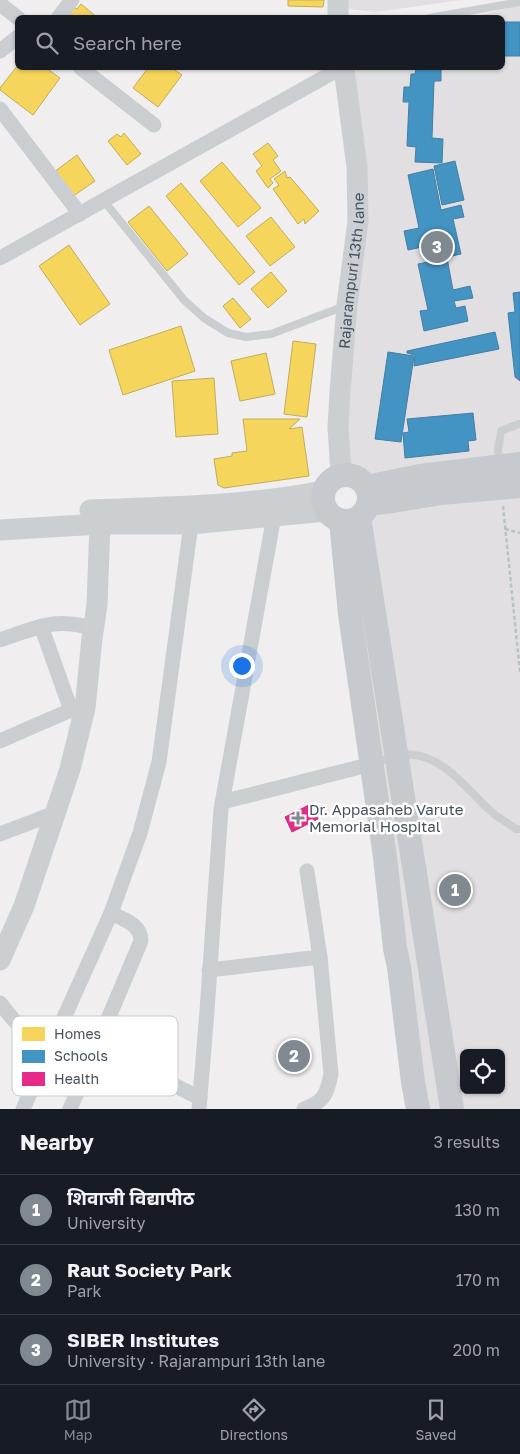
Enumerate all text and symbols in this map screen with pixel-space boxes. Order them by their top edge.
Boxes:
search box [15,15,505,70]
icon: search [33,29,61,57]
text: Search here [73,31,182,54]
street label: Rajarampuri 13th lane [335,192,367,349]
pin: 3 [421,228,453,266]
your location [229,653,255,679]
place label: Dr. Appasaheb Varute Memorial Hospital [309,800,464,835]
marker: Dr. Appasaheb Varute Memorial Hospital [291,811,305,825]
pin: 1 [439,871,471,909]
legend [12,1016,178,1096]
text: Homes [54,1025,101,1042]
pin: 2 [278,1037,310,1075]
text: Schools [54,1047,108,1064]
map controls [460,1049,505,1094]
button: locate [460,1049,505,1094]
text: Health [54,1070,99,1087]
text: Nearby [20,1129,94,1155]
text: 3 results [433,1132,500,1152]
text: शिवाजी विद्यापीठ [67,1186,194,1209]
text: 1 [32,1200,40,1220]
text: 130 m [455,1200,500,1220]
text: University [67,1213,145,1233]
text: Raut Society Park [67,1258,232,1281]
text: 2 [31,1270,41,1290]
text: 170 m [456,1270,500,1290]
text: Park [67,1281,102,1301]
text: SIBER Institutes [67,1328,219,1351]
text: 3 [31,1340,41,1360]
text: 200 m [453,1340,500,1360]
text: University · Rajarampuri 13th lane [67,1351,325,1371]
tab: Map [64,1396,92,1443]
tab: Directions [220,1396,288,1443]
tab: Saved [415,1396,456,1443]

